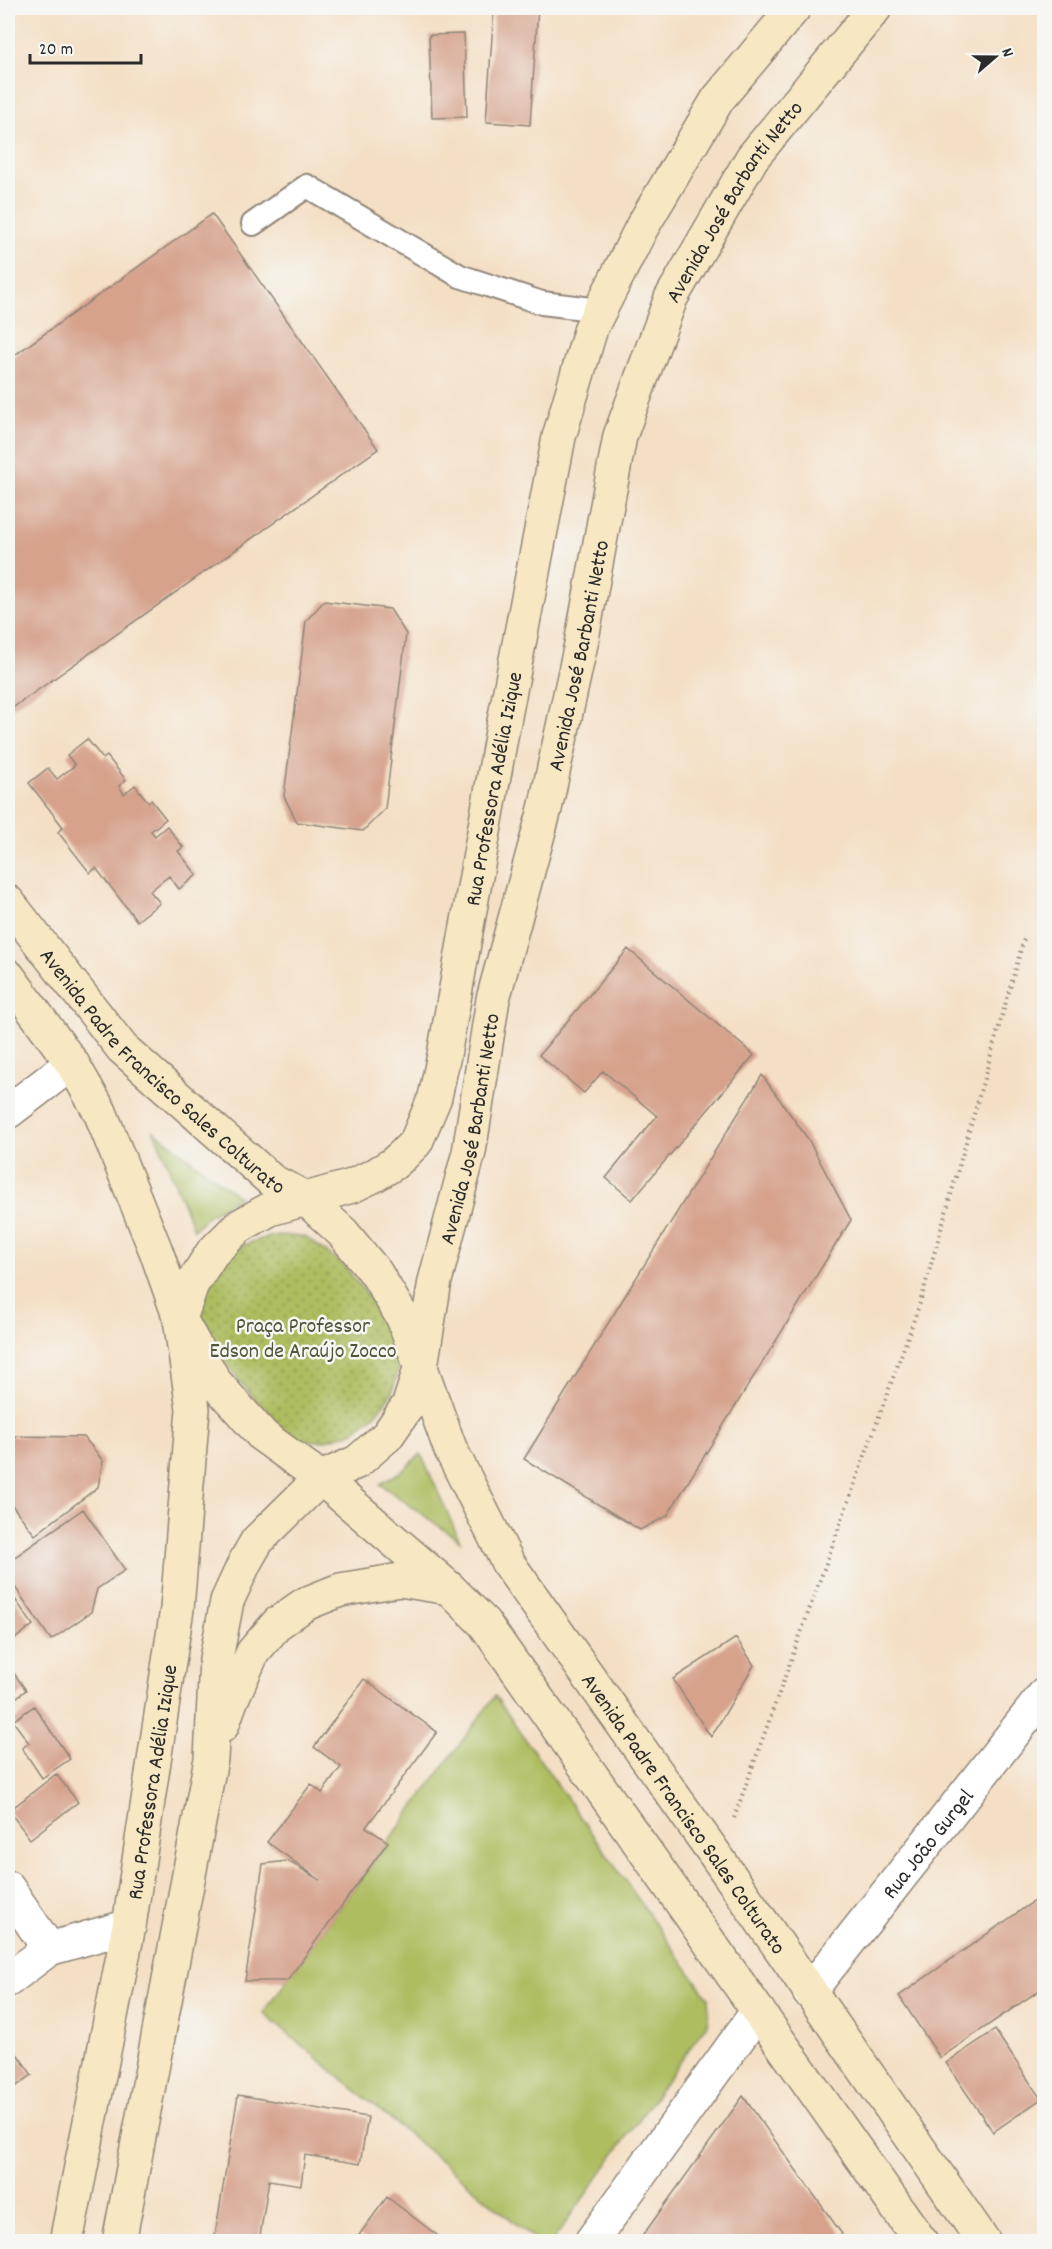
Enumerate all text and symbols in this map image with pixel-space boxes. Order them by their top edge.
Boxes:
scale bar [30,27,141,65]
north arrow [965,27,1025,87]
text: 20 m [39,38,73,63]
text: N [995,45,1019,60]
street label: Avenida José Barbanti Netto [660,95,812,309]
street label: Avenida José Barbanti Netto [542,538,619,775]
street label: Rua Professora Adélia Izique [459,669,532,909]
street label: Avenida Padre Francisco Sales Colturato [31,943,289,1204]
street label: Avenida José Barbanti Netto [433,1011,510,1248]
park label: Praça Professor Edson de Araújo Zocco [209,1312,397,1368]
street label: Rua Professora Adélia Izique [121,1663,187,1902]
street label: Avenida Padre Francisco Sales Colturato [572,1668,792,1962]
street label: Rua João Gurgel [876,1784,983,1907]

